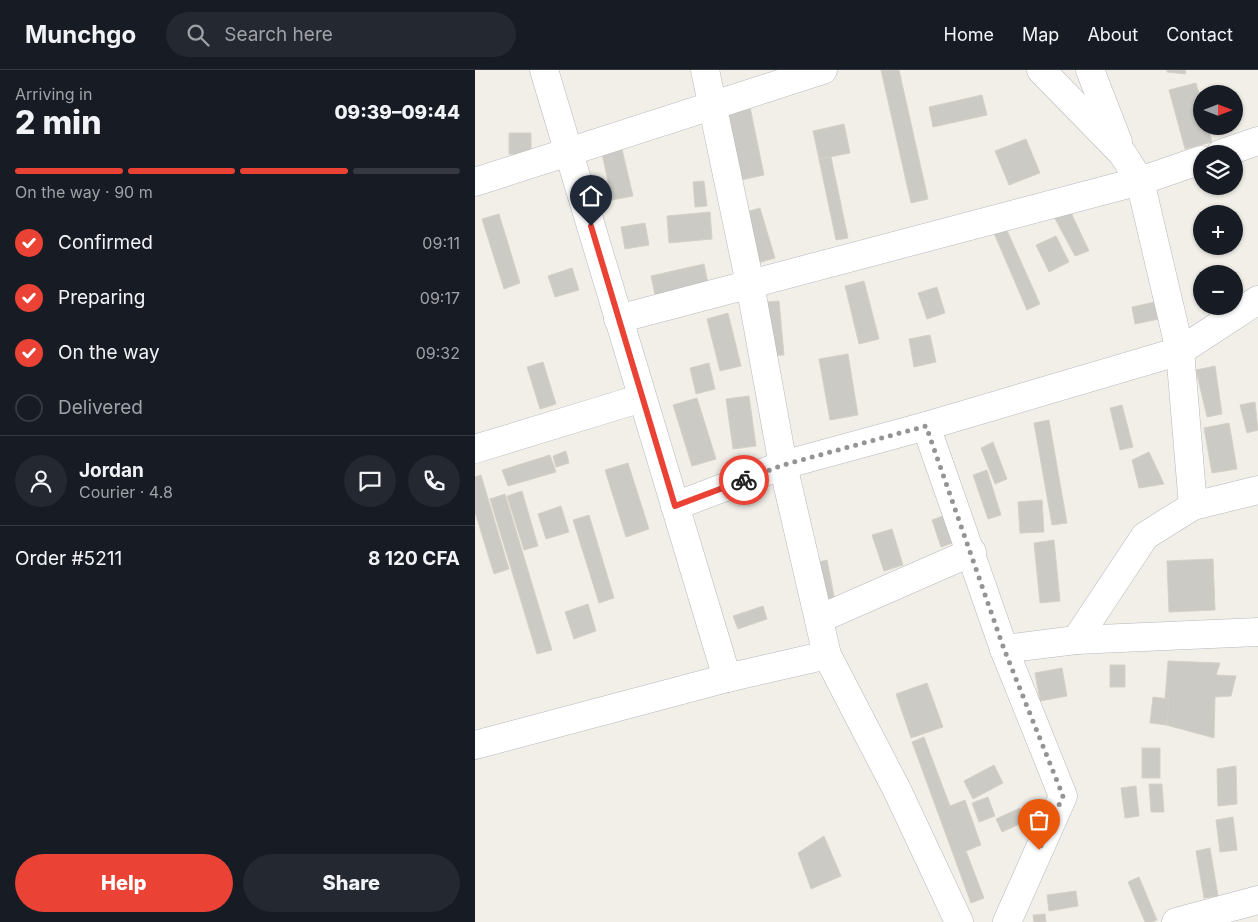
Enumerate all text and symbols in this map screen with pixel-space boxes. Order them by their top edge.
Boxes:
search box [166,12,516,57]
text: Munchgo [25,20,136,49]
icon: search [184,21,212,49]
text: Search here [224,23,333,46]
text: Home [944,24,994,45]
text: Map [1022,24,1059,45]
text: About [1087,24,1138,45]
text: Contact [1166,24,1233,45]
text: Arriving in [15,84,92,104]
north arrow [1193,85,1243,135]
map controls [1193,85,1243,315]
text: 09:39–09:44 [334,101,460,124]
text: 2 min [15,103,101,142]
button: layers [1193,145,1243,195]
pin [570,175,612,226]
text: On the way · 90 m [15,182,153,202]
icon: home [577,182,605,210]
button: + [1193,205,1243,255]
icon: check [15,229,43,257]
text: Confirmed [58,231,153,254]
text: 09:11 [422,233,460,253]
button: − [1193,265,1243,315]
icon: check [15,284,43,312]
text: Preparing [58,286,145,309]
text: 09:17 [420,288,460,308]
icon: check [15,339,43,367]
text: On the way [58,341,160,364]
text: 09:32 [416,343,460,363]
text: Delivered [58,396,143,419]
button: person [15,455,67,507]
button: chat [344,455,396,507]
button: phone [408,455,460,507]
courier [719,455,769,505]
text: Jordan [79,459,144,482]
icon: bike [730,466,758,494]
text: Courier · 4.8 [79,482,173,502]
text: Order #5211 [15,547,122,570]
text: 8 120 CFA [368,547,460,570]
pin [1018,799,1060,850]
icon: bag [1025,806,1053,834]
button: Help [15,854,233,912]
button: Share [243,854,460,912]

